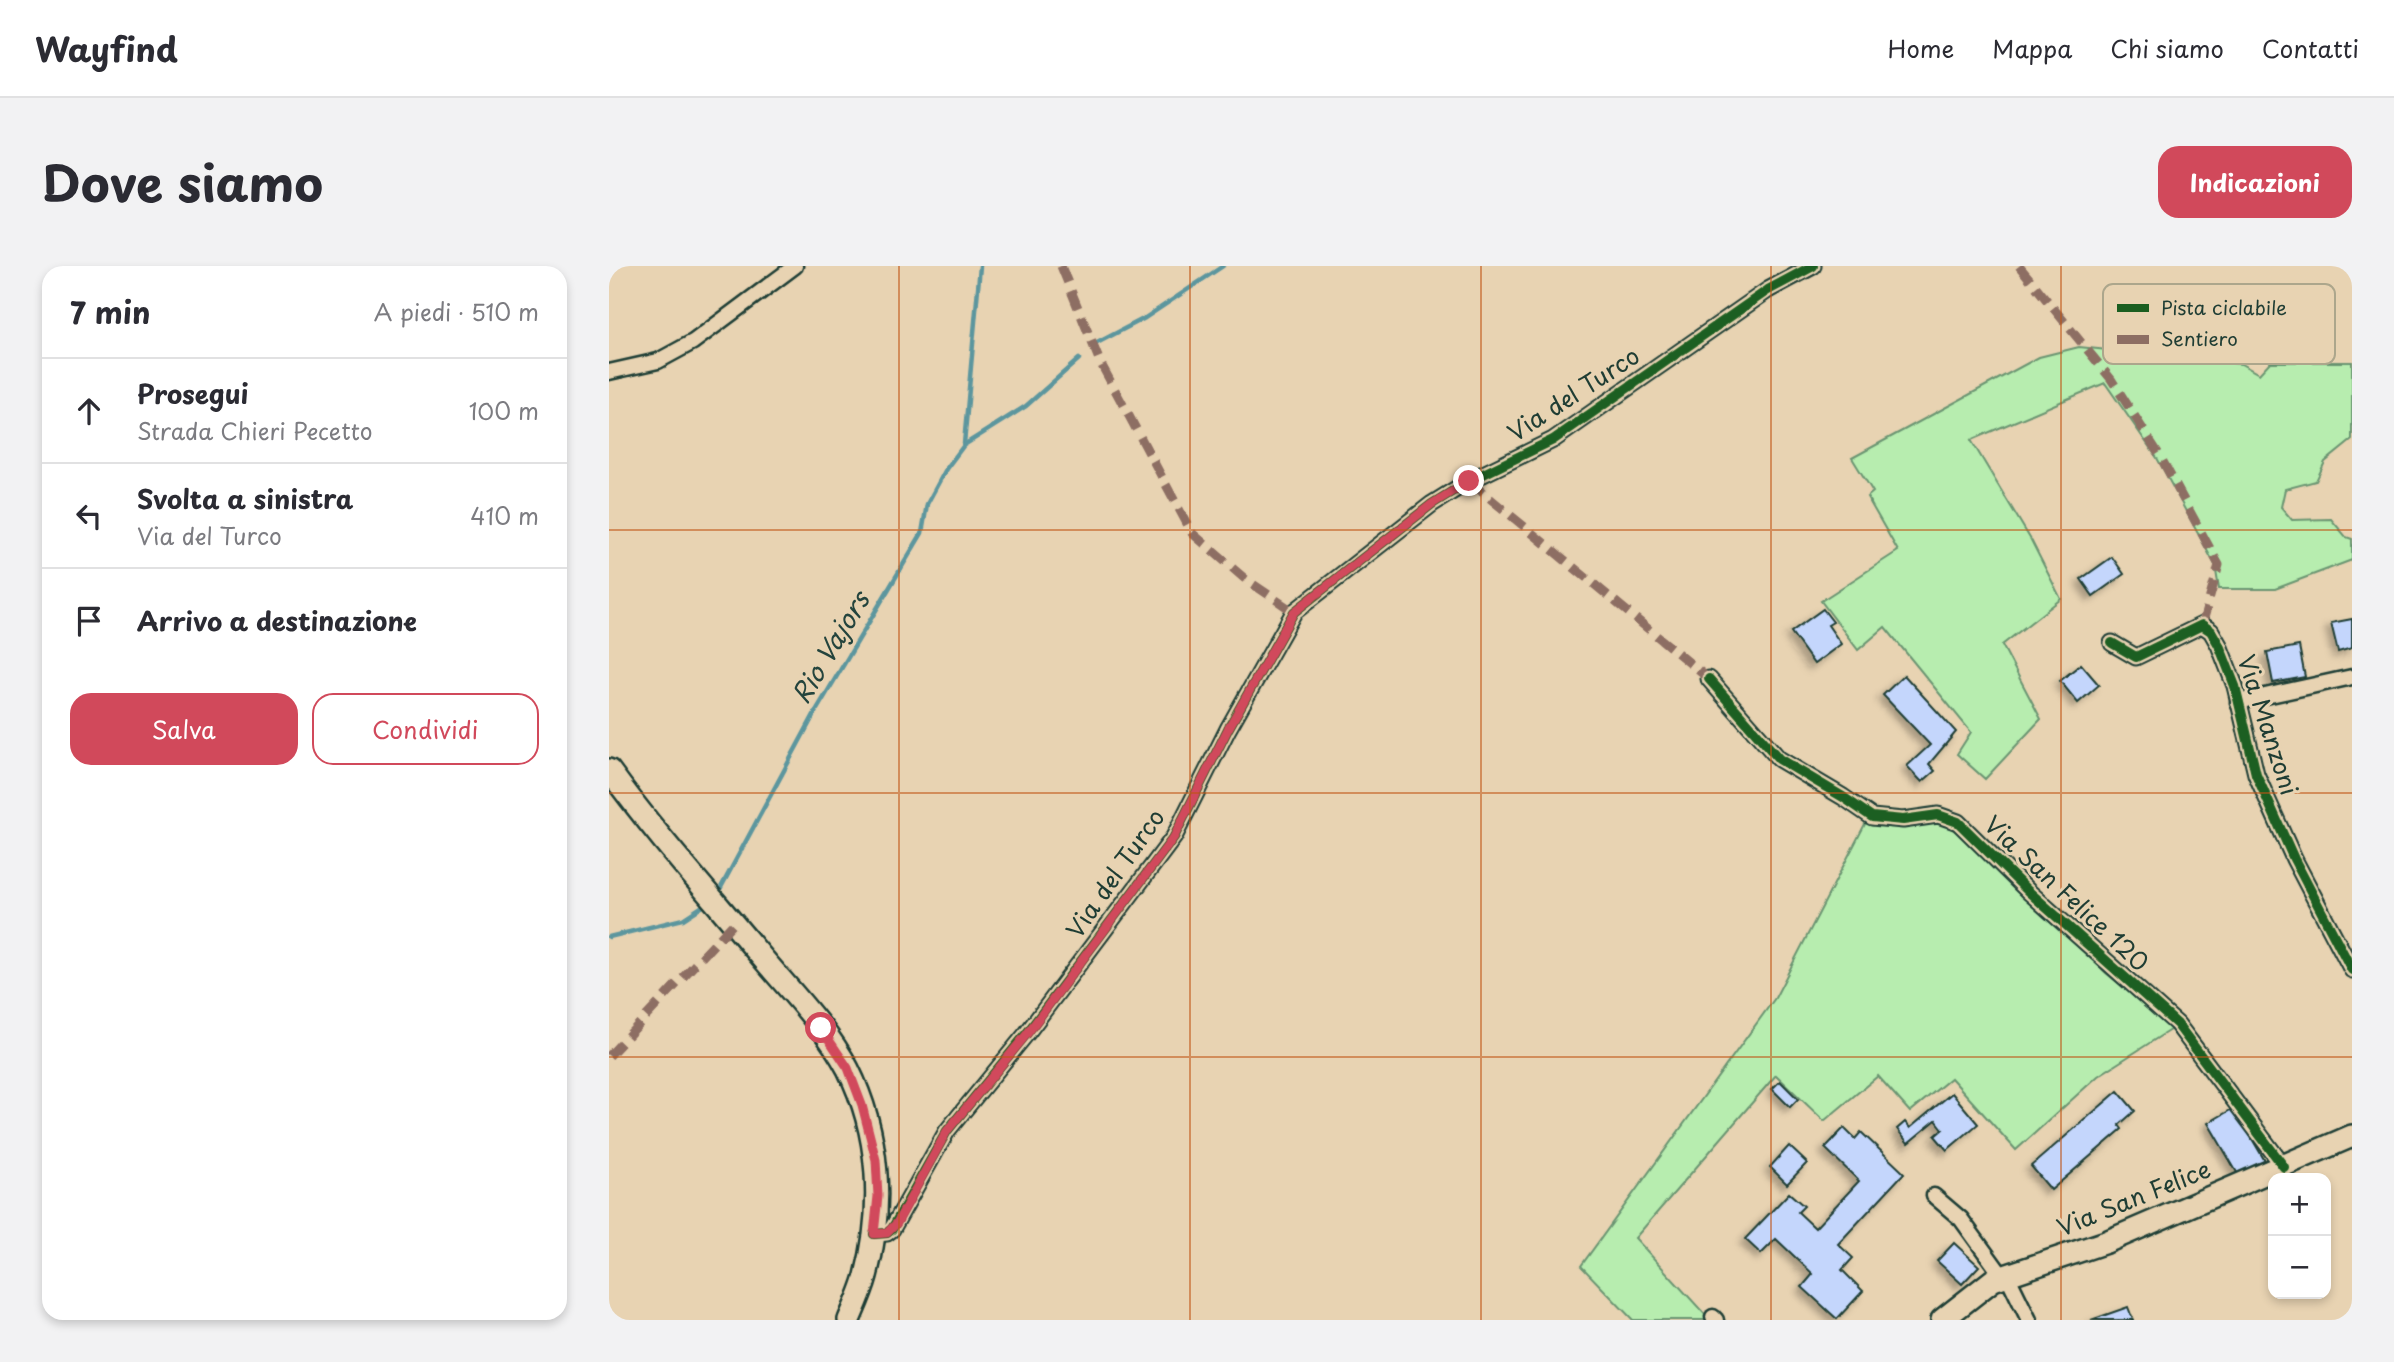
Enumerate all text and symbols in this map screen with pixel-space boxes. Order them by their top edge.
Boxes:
text: Wayfind [35,23,178,73]
text: Home [1888,30,1954,66]
text: Mappa [1992,30,2072,66]
text: Chi siamo [2110,30,2224,66]
text: Contatti [2262,30,2359,66]
text: Dove siamo [42,145,323,219]
button: Indicazioni [2158,146,2352,218]
legend [2103,284,2335,364]
text: 7 min [70,289,151,334]
text: Pista ciclabile [2161,293,2287,321]
text: A piedi · 510 m [374,294,539,329]
text: Sentiero [2161,324,2238,352]
street label: Via del Turco [1500,337,1646,450]
text: Prosegui [137,374,249,413]
icon: ahead [70,392,108,430]
text: 100 m [469,393,539,428]
text: Strada Chieri Pecetto [137,413,373,448]
route end [1453,465,1484,496]
text: Svolta a sinistra [137,479,353,518]
icon: left [70,497,108,535]
text: 410 m [470,498,539,533]
text: Via del Turco [137,518,282,553]
water label: Rio Vajors [781,582,880,710]
text: Arrivo a destinazione [137,601,417,640]
icon: arrive [70,602,108,640]
street label: Via Manzoni [2229,650,2309,799]
button: Salva [70,693,298,765]
button: Condividi [312,693,539,765]
street label: Via del Turco [1056,801,1172,945]
street label: Via San Felice 120 [1977,806,2158,979]
route start [805,1012,836,1043]
street label: Via San Felice [2051,1150,2215,1244]
map controls [2268,1173,2331,1299]
button: + [2268,1173,2331,1236]
button: − [2268,1236,2331,1299]

